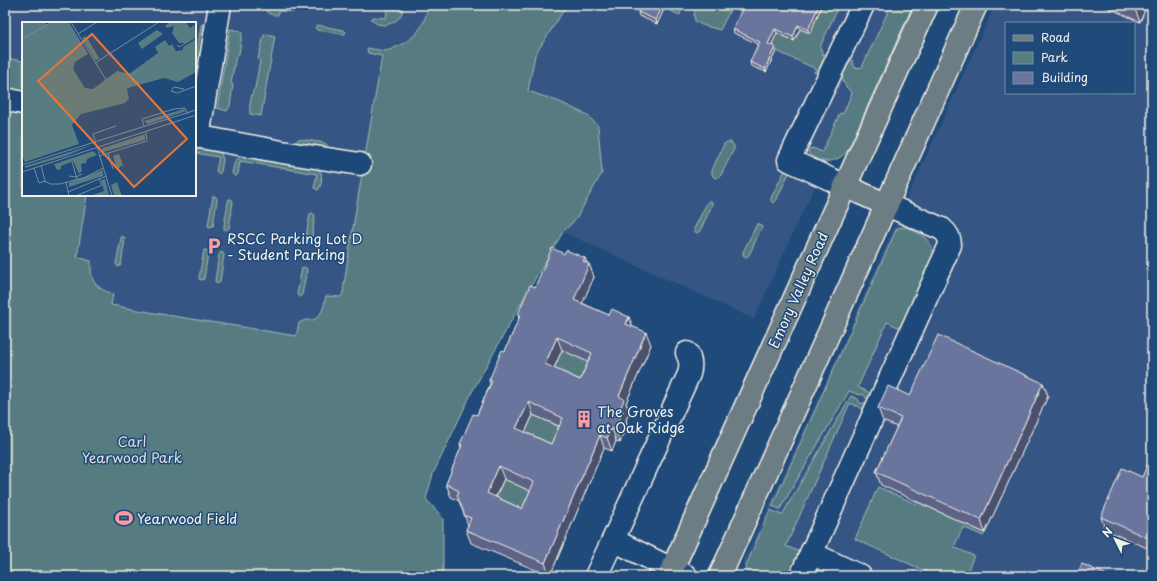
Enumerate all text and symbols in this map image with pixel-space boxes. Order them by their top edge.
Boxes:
inset map [22,22,196,196]
legend [1005,22,1135,94]
text: Road [1041,28,1070,46]
text: Park [1041,48,1068,66]
text: Building [1041,68,1088,86]
place label: RSCC Parking Lot D - Student Parking [227,228,362,265]
street label: Emory Valley Road [763,229,833,351]
parking icon: RSCC Parking Lot D - Student Parking [204,236,224,256]
place label: The Groves at Oak Ridge [597,401,685,438]
building icon: The Groves at Oak Ridge [574,409,594,429]
park label: Carl Yearwood Park [82,431,183,468]
sports icon: Yearwood Field [114,508,134,528]
place label: Yearwood Field [137,508,237,529]
north arrow [1095,519,1135,559]
text: N [1098,523,1117,541]

